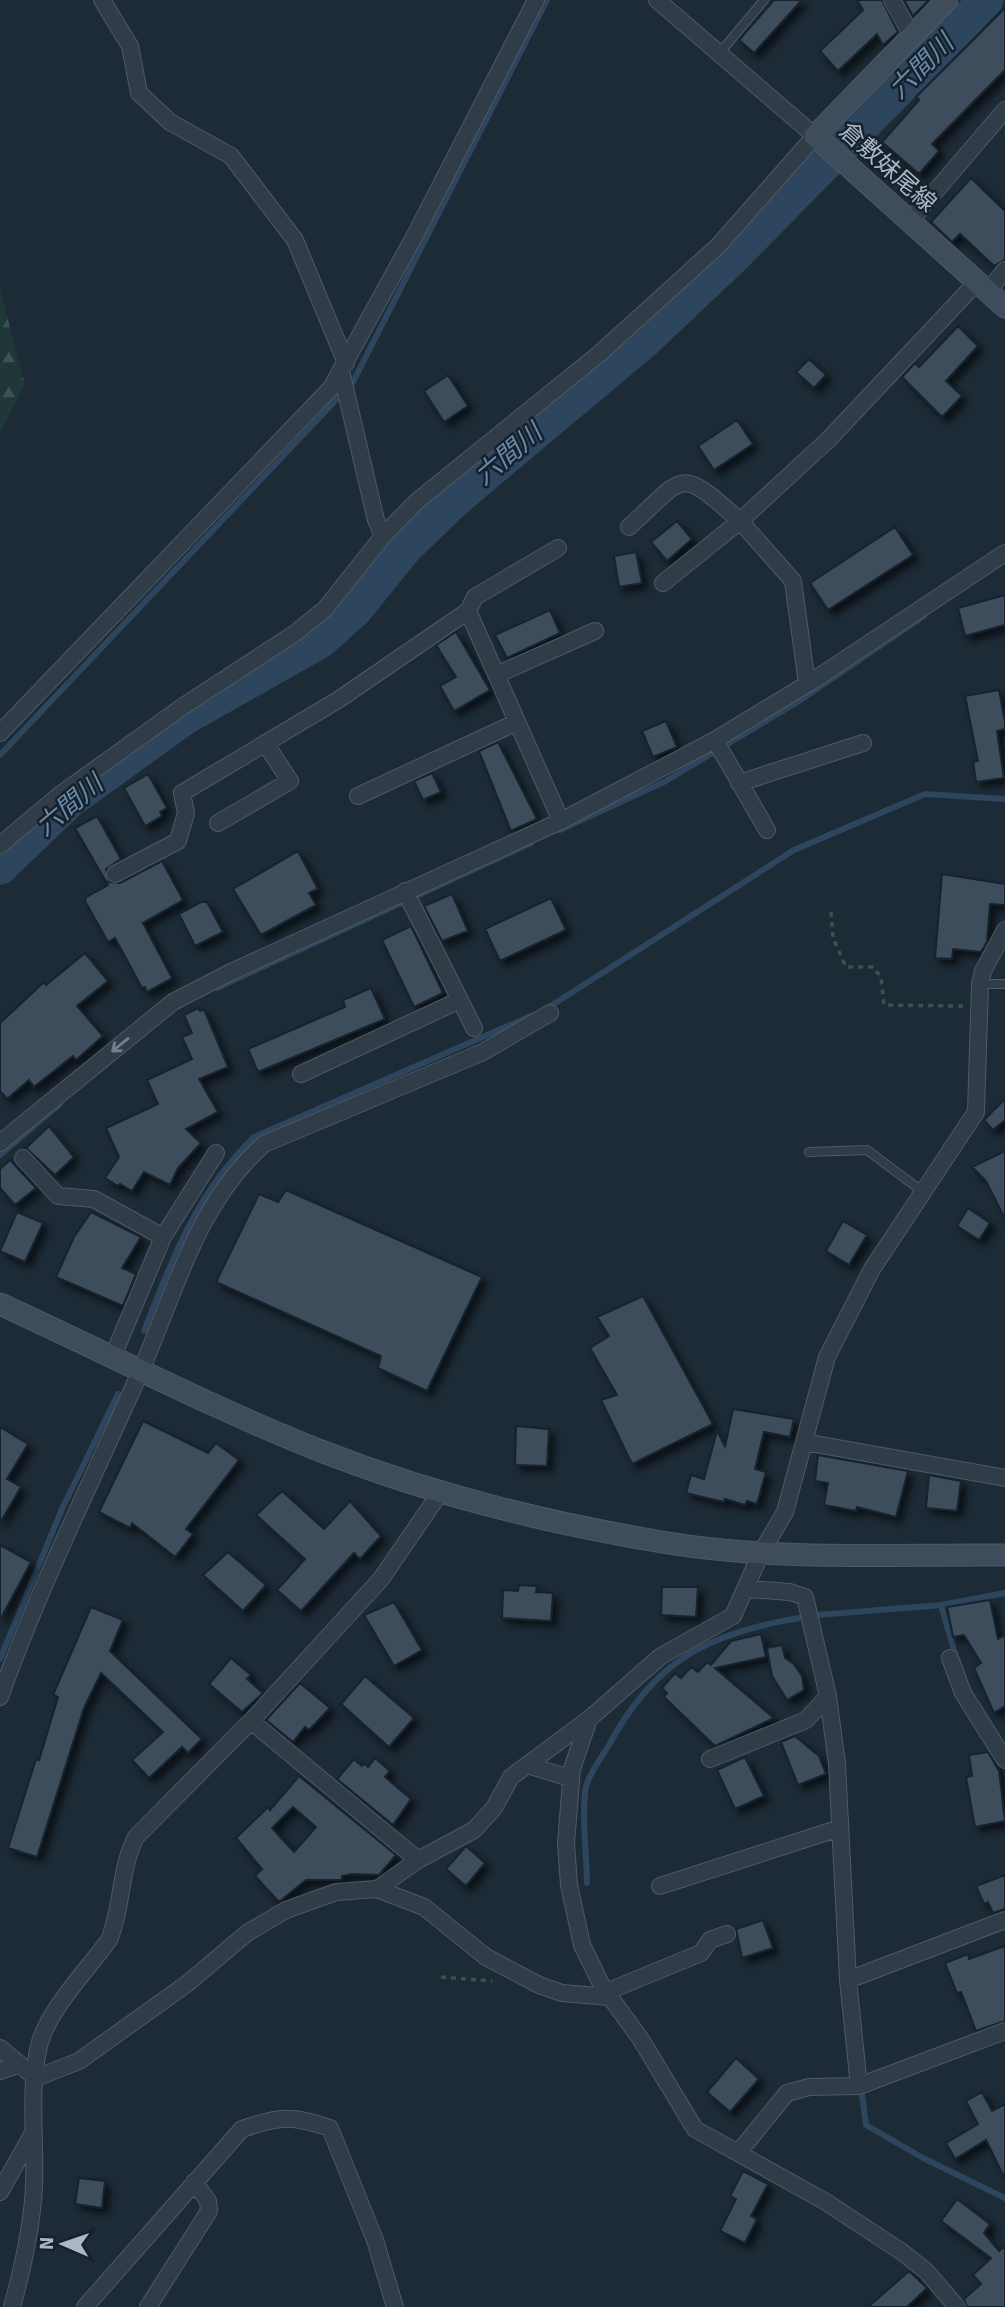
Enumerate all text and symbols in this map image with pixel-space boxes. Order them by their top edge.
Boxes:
water label: 六間川 [883,26,963,106]
street label: 倉敷妹尾線 [833,116,943,218]
water label: 六間川 [468,416,551,492]
water label: 六間川 [29,767,112,843]
one-way arrow [111,1037,129,1053]
north arrow [28,2209,98,2279]
text: N [35,2236,59,2250]

